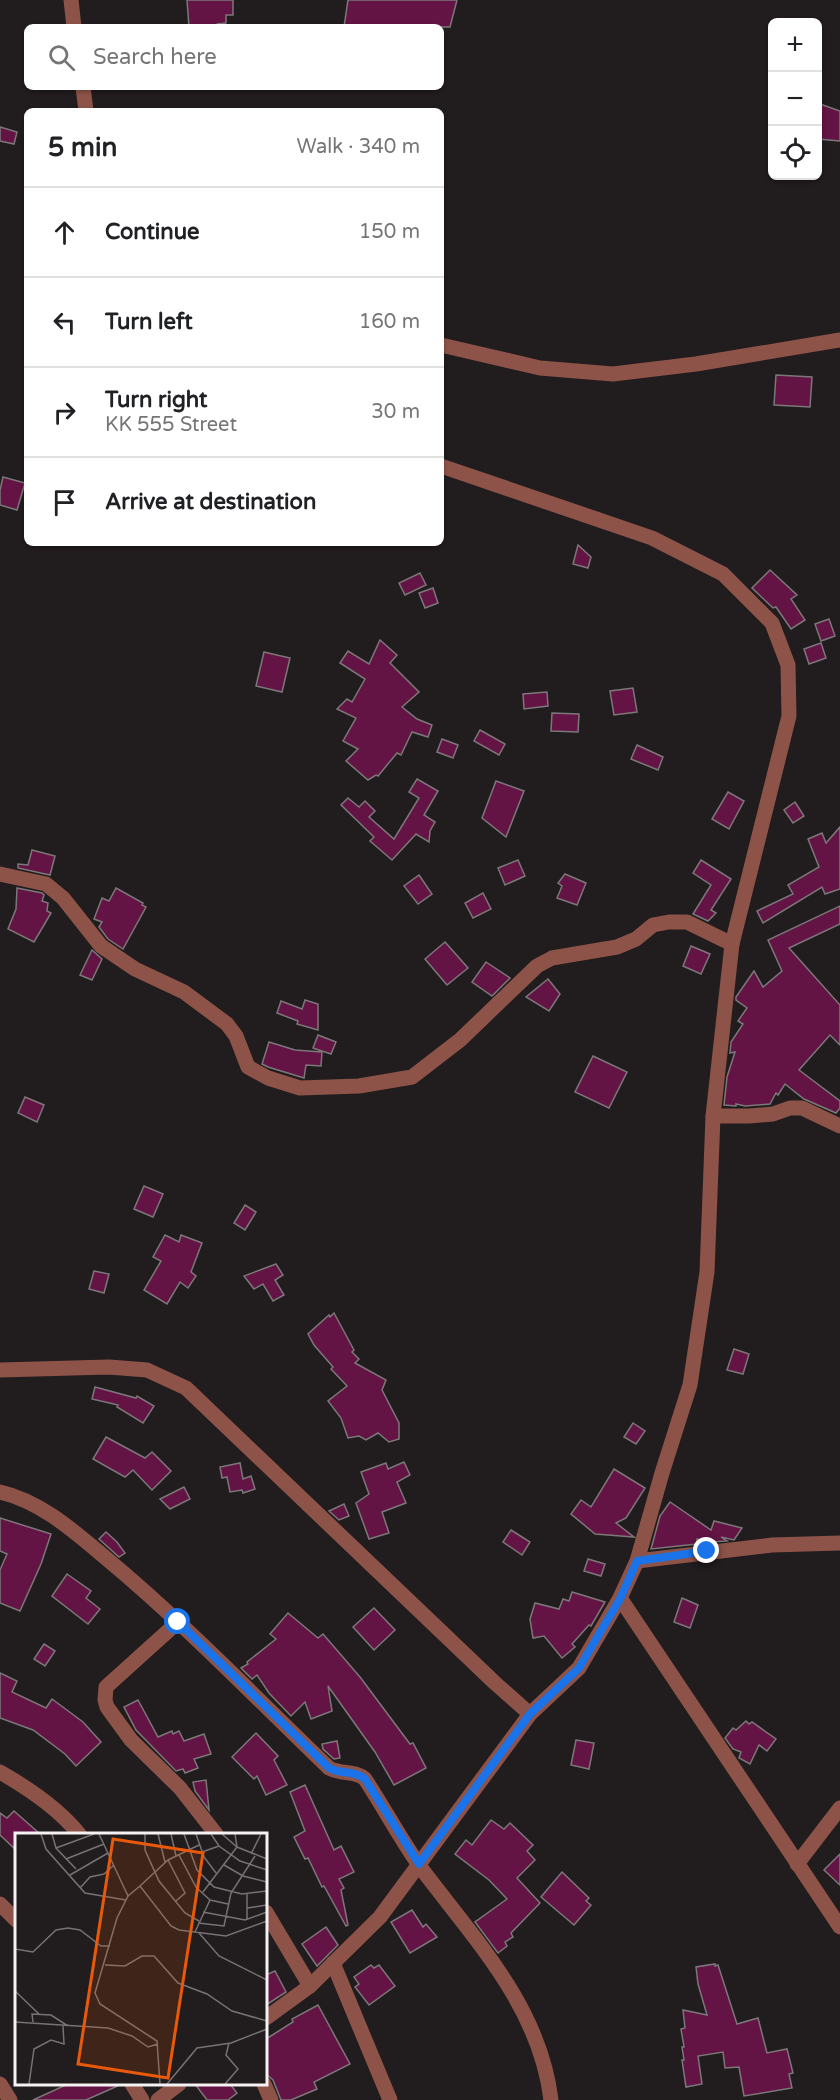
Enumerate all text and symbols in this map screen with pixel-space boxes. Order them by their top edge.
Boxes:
map controls [768,18,822,180]
button: + [768,18,822,72]
search box [24,24,444,90]
icon: search [45,41,78,74]
text: Search here [93,44,217,70]
button: − [768,72,822,126]
button: locate [768,126,822,180]
text: 5 min [48,132,117,163]
text: Walk · 340 m [297,135,420,159]
icon: ahead [48,216,81,249]
text: Continue [105,219,200,245]
text: 150 m [359,220,420,244]
icon: left [48,306,81,339]
text: Turn left [105,309,193,335]
text: 160 m [359,310,420,334]
text: Turn right [105,387,207,413]
icon: right [48,396,81,429]
text: 30 m [371,400,420,424]
text: KK 555 Street [105,413,237,437]
icon: arrive [48,486,81,519]
text: Arrive at destination [105,489,316,515]
route end [693,1537,719,1563]
route start [164,1608,190,1634]
inset map [15,1833,267,2085]

